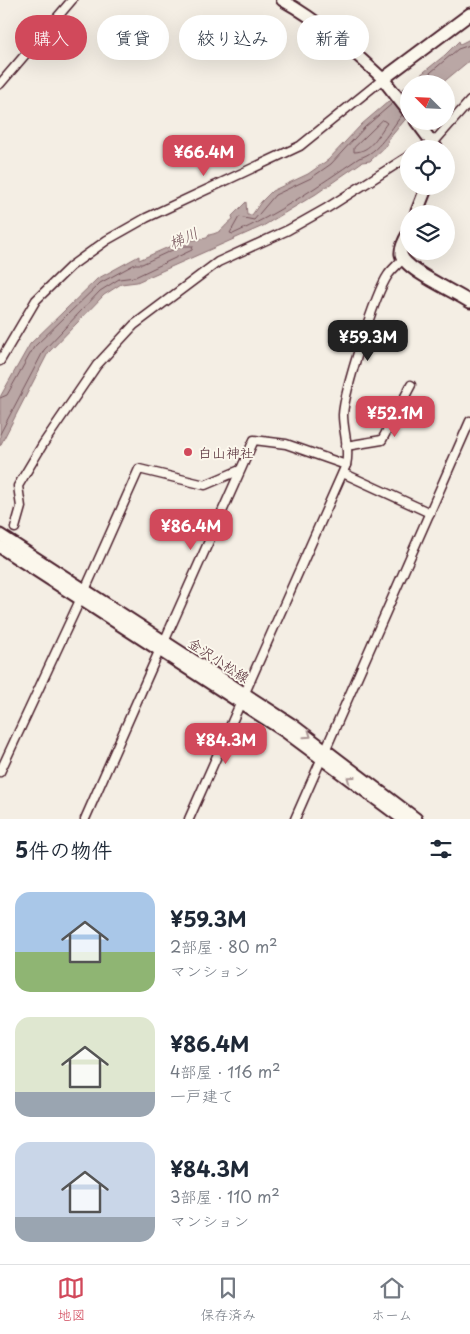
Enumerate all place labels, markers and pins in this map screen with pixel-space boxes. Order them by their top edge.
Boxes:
pin: ¥66.4M [163,134,245,177]
pin: ¥59.3M [327,320,409,362]
pin: ¥52.1M [354,396,436,438]
place label: 白山神社 [198,442,254,463]
marker: 白山神社 [182,446,194,458]
pin: ¥86.4M [150,508,232,551]
pin: ¥84.3M [185,722,267,765]

